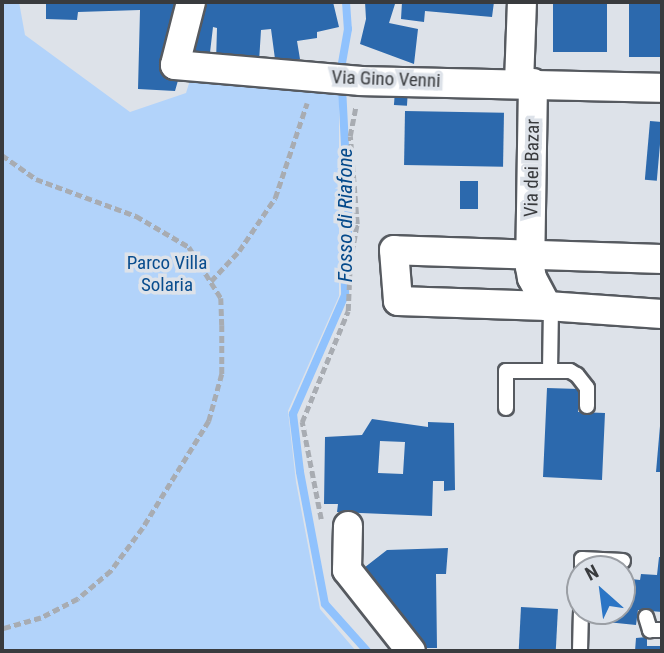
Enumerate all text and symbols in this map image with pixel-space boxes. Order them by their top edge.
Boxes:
street label: Via Gino Venni [331,66,441,92]
street label: Via dei Bazar [520,119,544,217]
water label: Fosso di Riafone [332,148,358,282]
park label: Parco Villa Solaria [127,252,207,296]
north arrow [566,555,636,625]
text: N [581,560,602,586]

